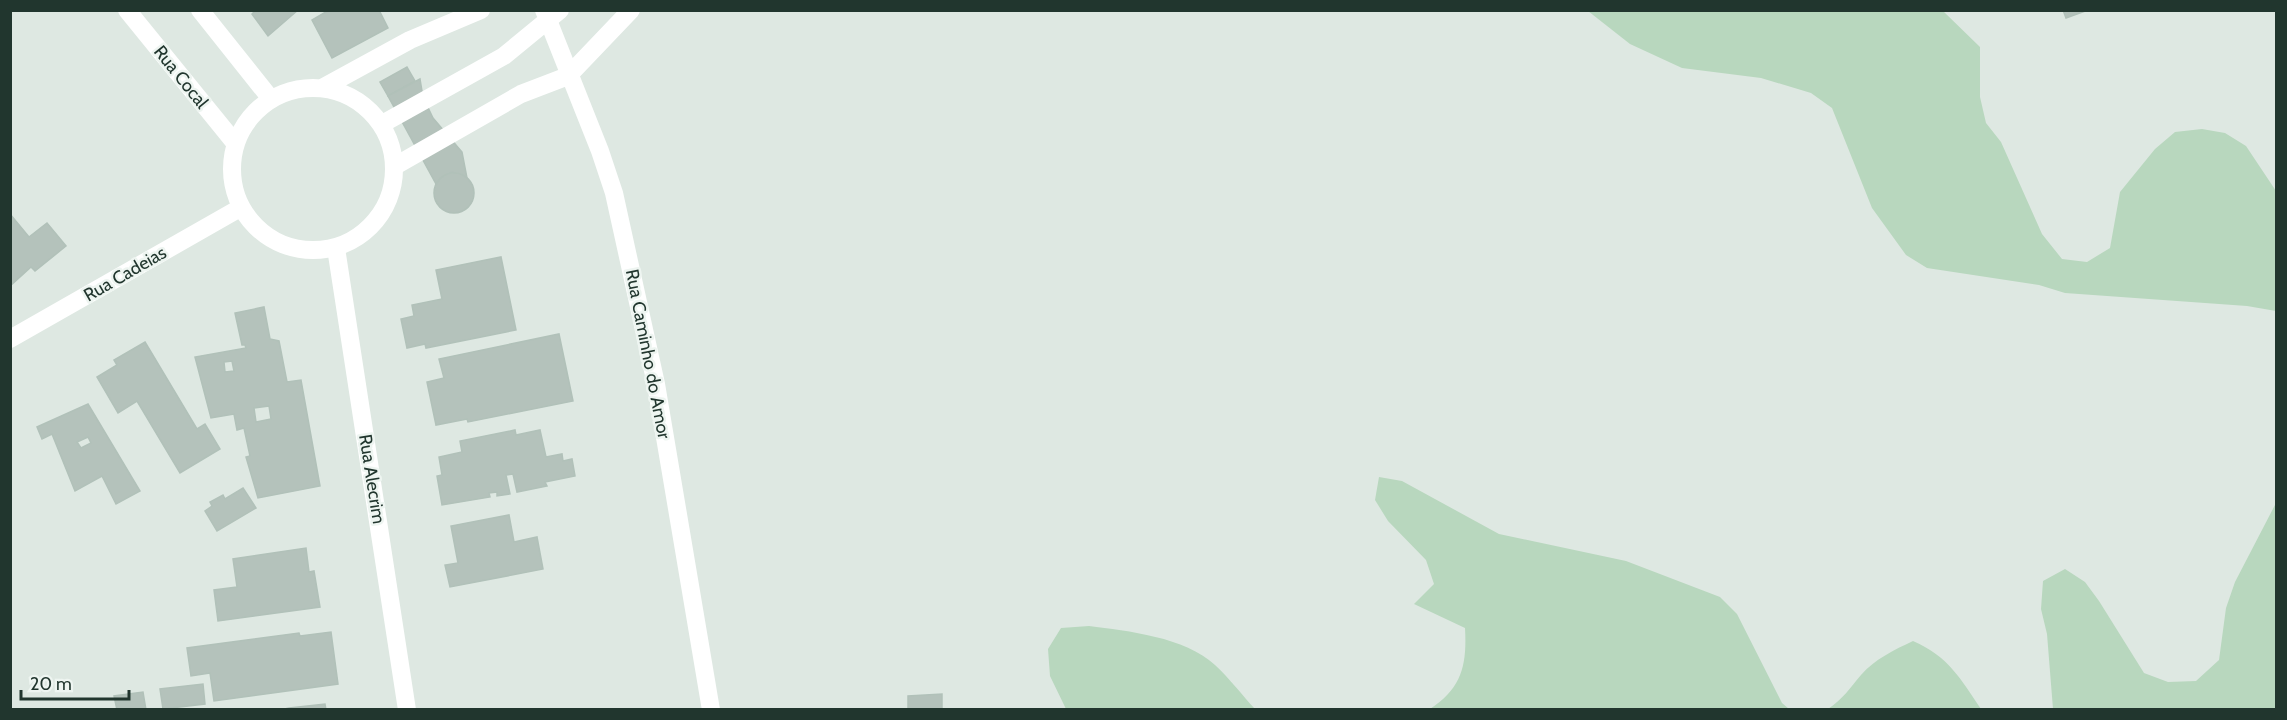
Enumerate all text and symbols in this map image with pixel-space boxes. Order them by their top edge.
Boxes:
street label: Rua Cocal [149,41,213,113]
street label: Rua Cadeias [80,242,170,306]
street label: Rua Caminho do Amor [621,267,675,441]
street label: Rua Alecrim [354,433,390,525]
scale bar [21,663,129,701]
text: 20 m [30,673,72,695]

